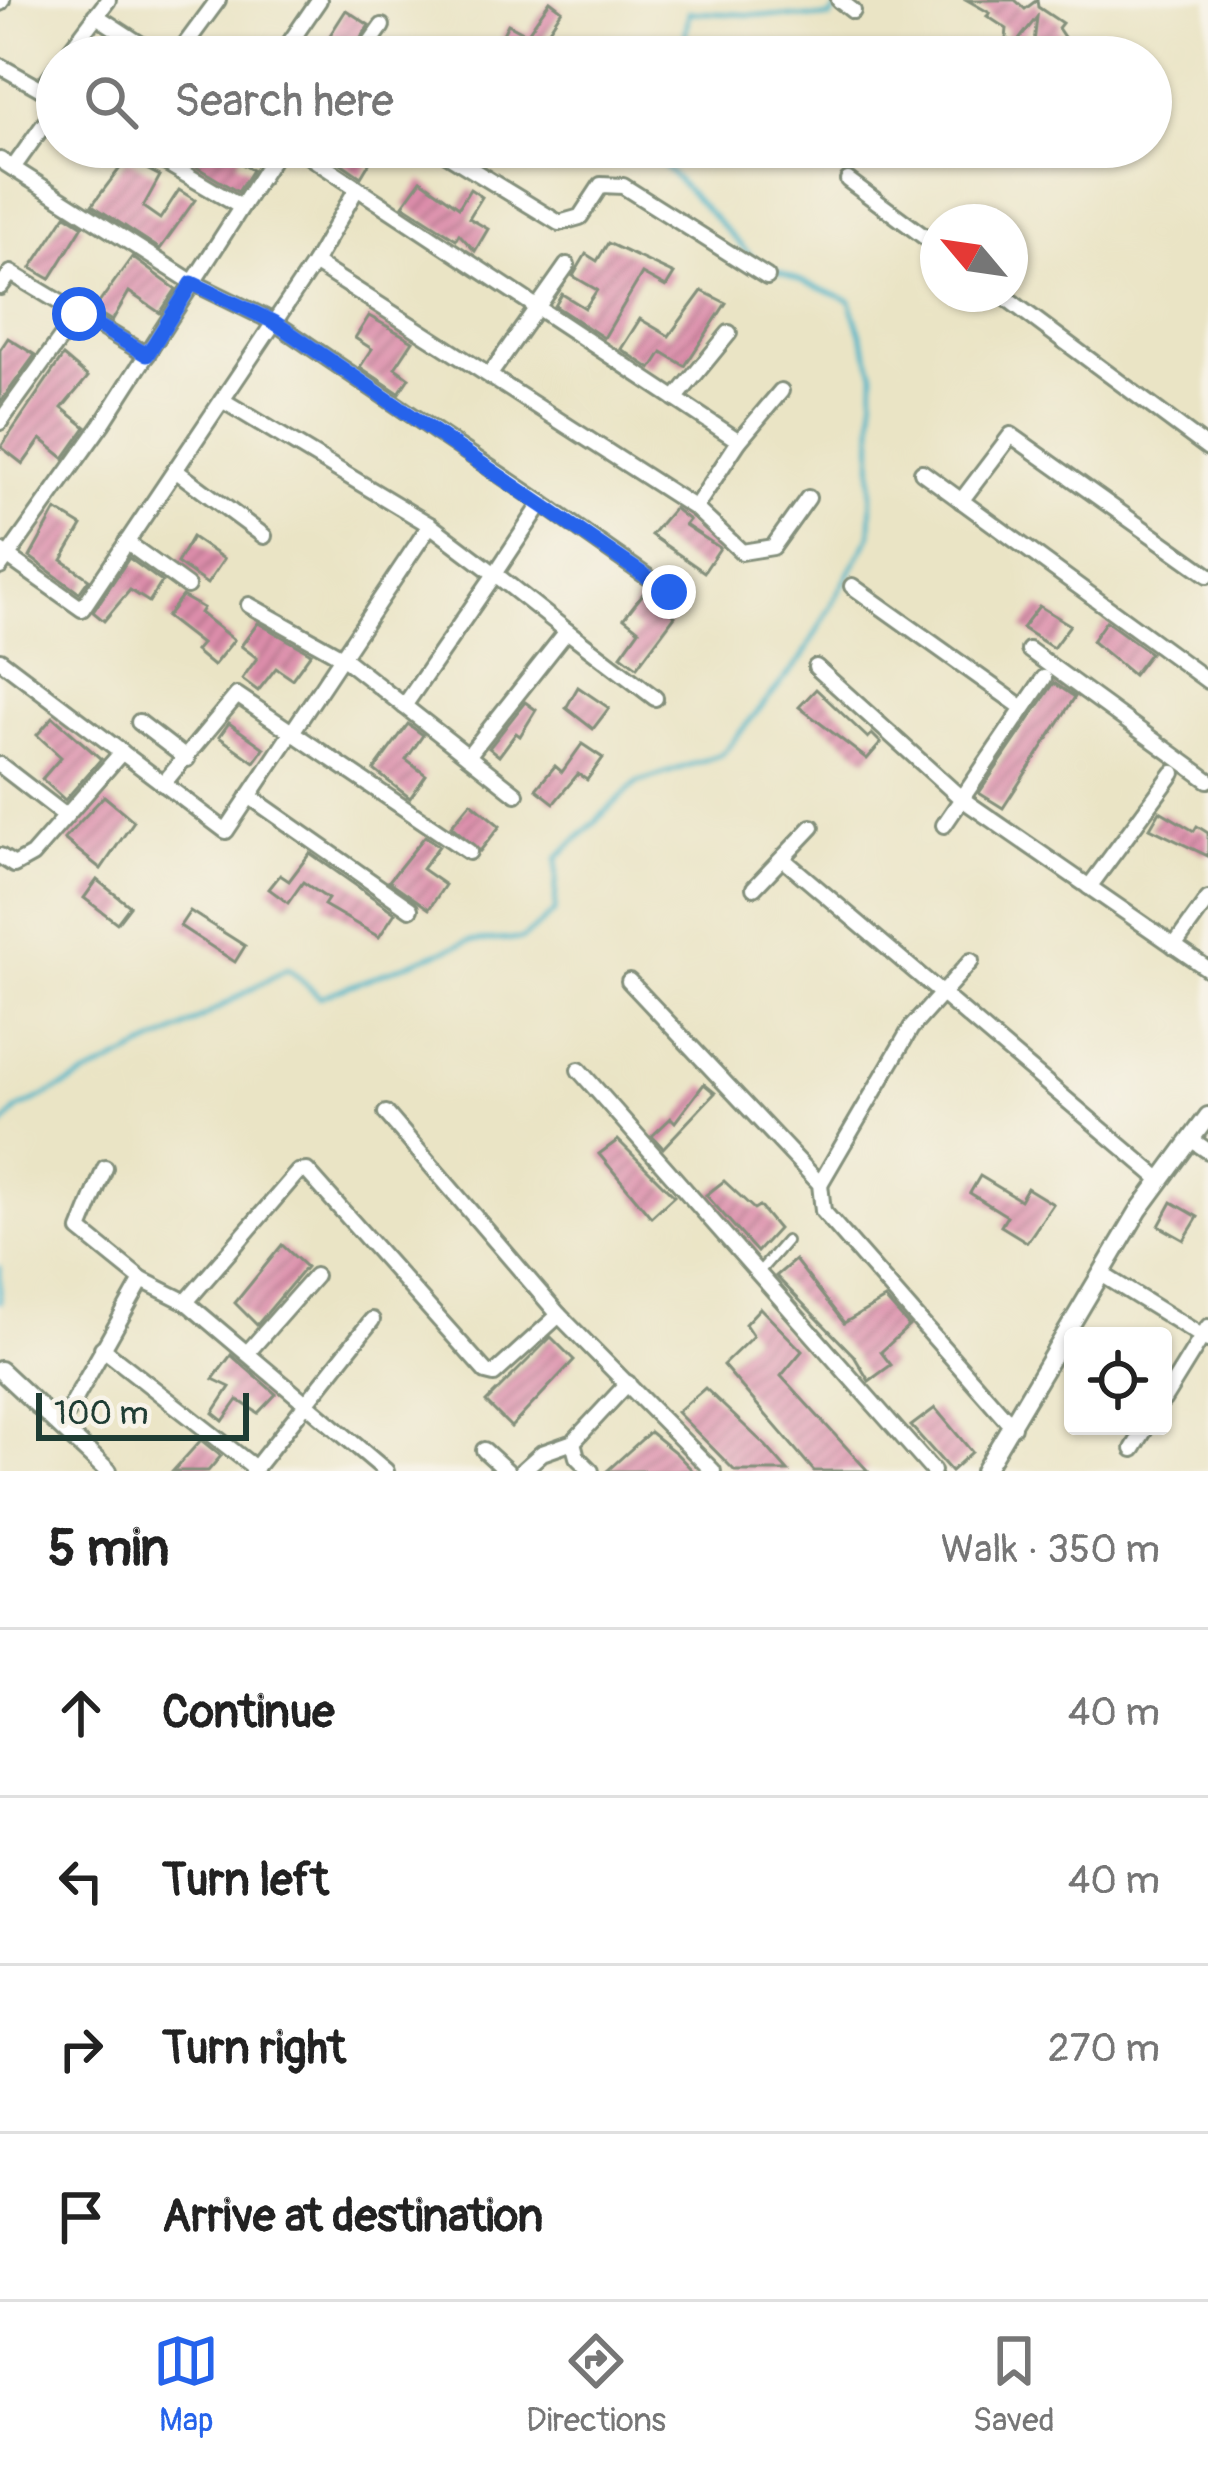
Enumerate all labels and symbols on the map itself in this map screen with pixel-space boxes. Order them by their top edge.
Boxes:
north arrow [920,204,1028,312]
route start [52,287,106,341]
route end [642,565,696,619]
scale bar [36,1387,249,1440]

